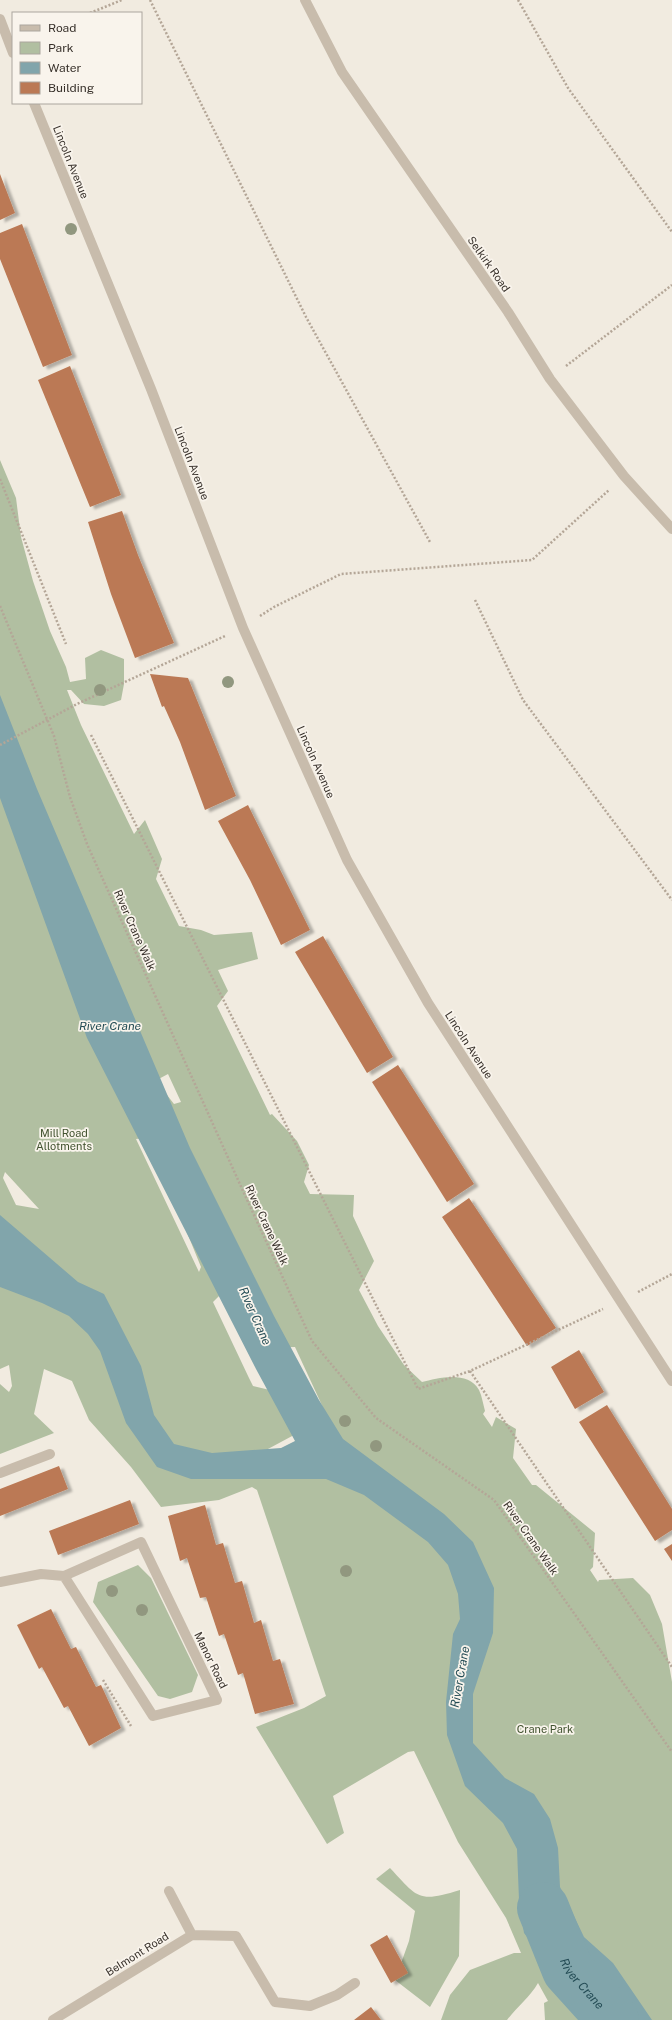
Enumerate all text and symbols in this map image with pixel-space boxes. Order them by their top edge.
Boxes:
legend [12,12,142,104]
text: Road [48,21,76,35]
text: Park [48,41,74,55]
text: Water [48,61,82,75]
text: Building [48,81,94,95]
street label: Lincoln Avenue [51,124,91,200]
street label: Selkirk Road [465,234,513,294]
street label: Lincoln Avenue [172,425,212,501]
street label: Lincoln Avenue [295,724,337,800]
street label: River Crane Walk [112,888,158,972]
street label: Lincoln Avenue [443,1009,495,1081]
water label: River Crane [79,1019,142,1033]
park label: Mill Road Allotments [36,1127,92,1152]
street label: River Crane Walk [243,1183,291,1267]
water label: River Crane [236,1285,274,1348]
street label: River Crane Walk [501,1499,561,1577]
street label: Manor Road [192,1630,230,1690]
water label: River Crane [448,1645,472,1709]
park label: Crane Park [517,1723,573,1735]
street label: Belmont Road [103,1930,171,1978]
water label: River Crane [557,1956,607,2012]

